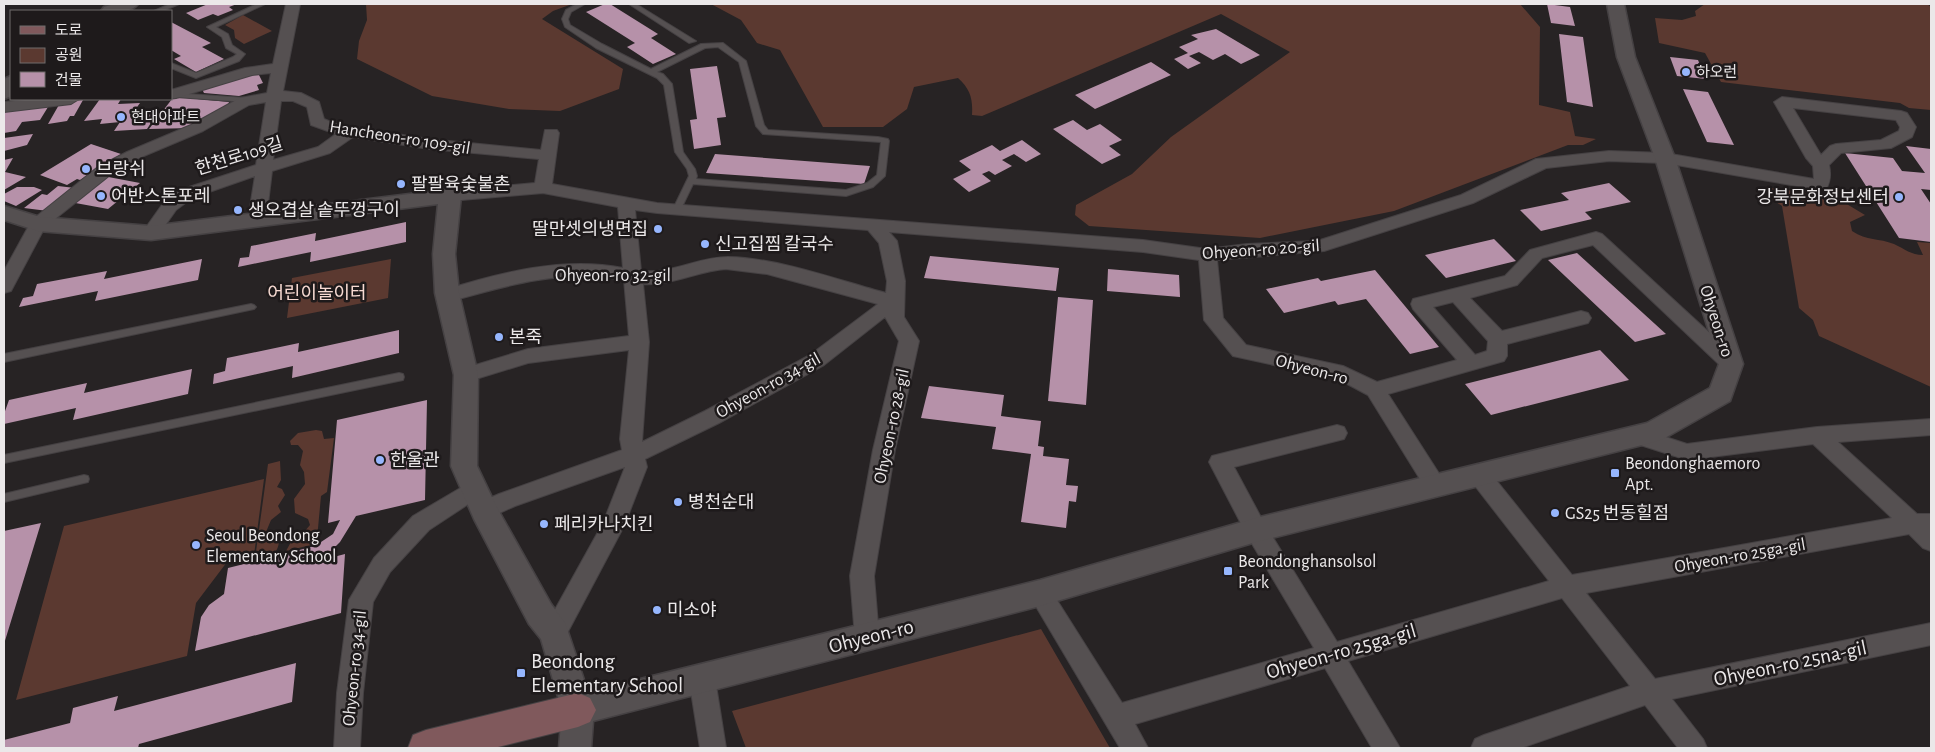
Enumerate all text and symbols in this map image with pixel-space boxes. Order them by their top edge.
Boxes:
legend [10,10,172,100]
text: 도로 [55,23,83,38]
text: 공원 [55,47,83,63]
place label: 하오런 [1696,64,1737,80]
marker: 하오런 [1680,66,1692,78]
text: 건물 [55,72,83,88]
place label: 현대아파트 [131,108,200,125]
marker: 현대아파트 [115,111,127,123]
street label: Hancheon-ro 109-gil [328,118,472,158]
street label: 한천로109길 [193,134,285,179]
place label: 브랑쉬 [96,159,146,179]
marker: 브랑쉬 [80,163,92,175]
place label: 팔팔육숯불촌 [411,175,510,194]
marker: 팔팔육숯불촌 [395,178,407,190]
place label: 어반스톤포레 [111,186,210,206]
place label: 강북문화정보센터 [1757,187,1889,207]
marker: 어반스톤포레 [95,190,107,202]
marker: 강북문화정보센터 [1893,191,1905,203]
place label: 생오겹살 솥뚜껑구이 [248,200,400,220]
marker: 생오겹살 솥뚜껑구이 [232,204,244,216]
place label: 딸만셋의냉면집 [532,219,648,239]
marker: 딸만셋의냉면집 [652,223,664,235]
place label: 신고집찜 칼국수 [715,235,834,254]
street label: Ohyeon-ro 20-gil [1202,237,1321,263]
marker: 신고집찜 칼국수 [699,238,711,250]
street label: Ohyeon-ro 32-gil [555,267,671,285]
park label: 어린이놀이터 [267,283,367,303]
street label: Ohyeon-ro [1696,283,1736,360]
place label: 본죽 [509,328,542,347]
marker: 본죽 [493,331,505,343]
street label: Ohyeon-ro 34-gil [713,350,824,422]
street label: Ohyeon-ro [1274,352,1350,388]
street label: Ohyeon-ro 28-gil [871,367,913,485]
place label: 한울관 [390,451,440,470]
marker: 한울관 [374,454,386,466]
place label: Beondonghaemoro Apt. [1625,455,1761,494]
marker: Beondonghaemoro Apt. [1609,467,1621,479]
place label: 병천순대 [688,493,754,512]
marker: 병천순대 [672,496,684,508]
place label: GS25 번동힐점 [1565,503,1669,523]
marker: GS25 번동힐점 [1549,507,1561,519]
place label: 페리카나치킨 [554,514,653,534]
marker: 페리카나치킨 [538,518,550,530]
place label: Seoul Beondong Elementary School [206,527,337,566]
street label: Ohyeon-ro 25ga-gil [1673,536,1807,576]
marker: Seoul Beondong Elementary School [190,539,202,551]
place label: Beondonghansolsol Park [1238,553,1376,592]
marker: Beondonghansolsol Park [1222,565,1234,577]
place label: 미소야 [667,600,717,620]
marker: 미소야 [651,604,663,616]
street label: Ohyeon-ro 34-gil [340,609,370,727]
street label: Ohyeon-ro [827,616,916,657]
street label: Ohyeon-ro 25ga-gil [1264,620,1419,683]
street label: Ohyeon-ro 25na-gil [1712,637,1869,690]
place label: Beondong Elementary School [531,651,683,696]
marker: Beondong Elementary School [515,667,527,679]

